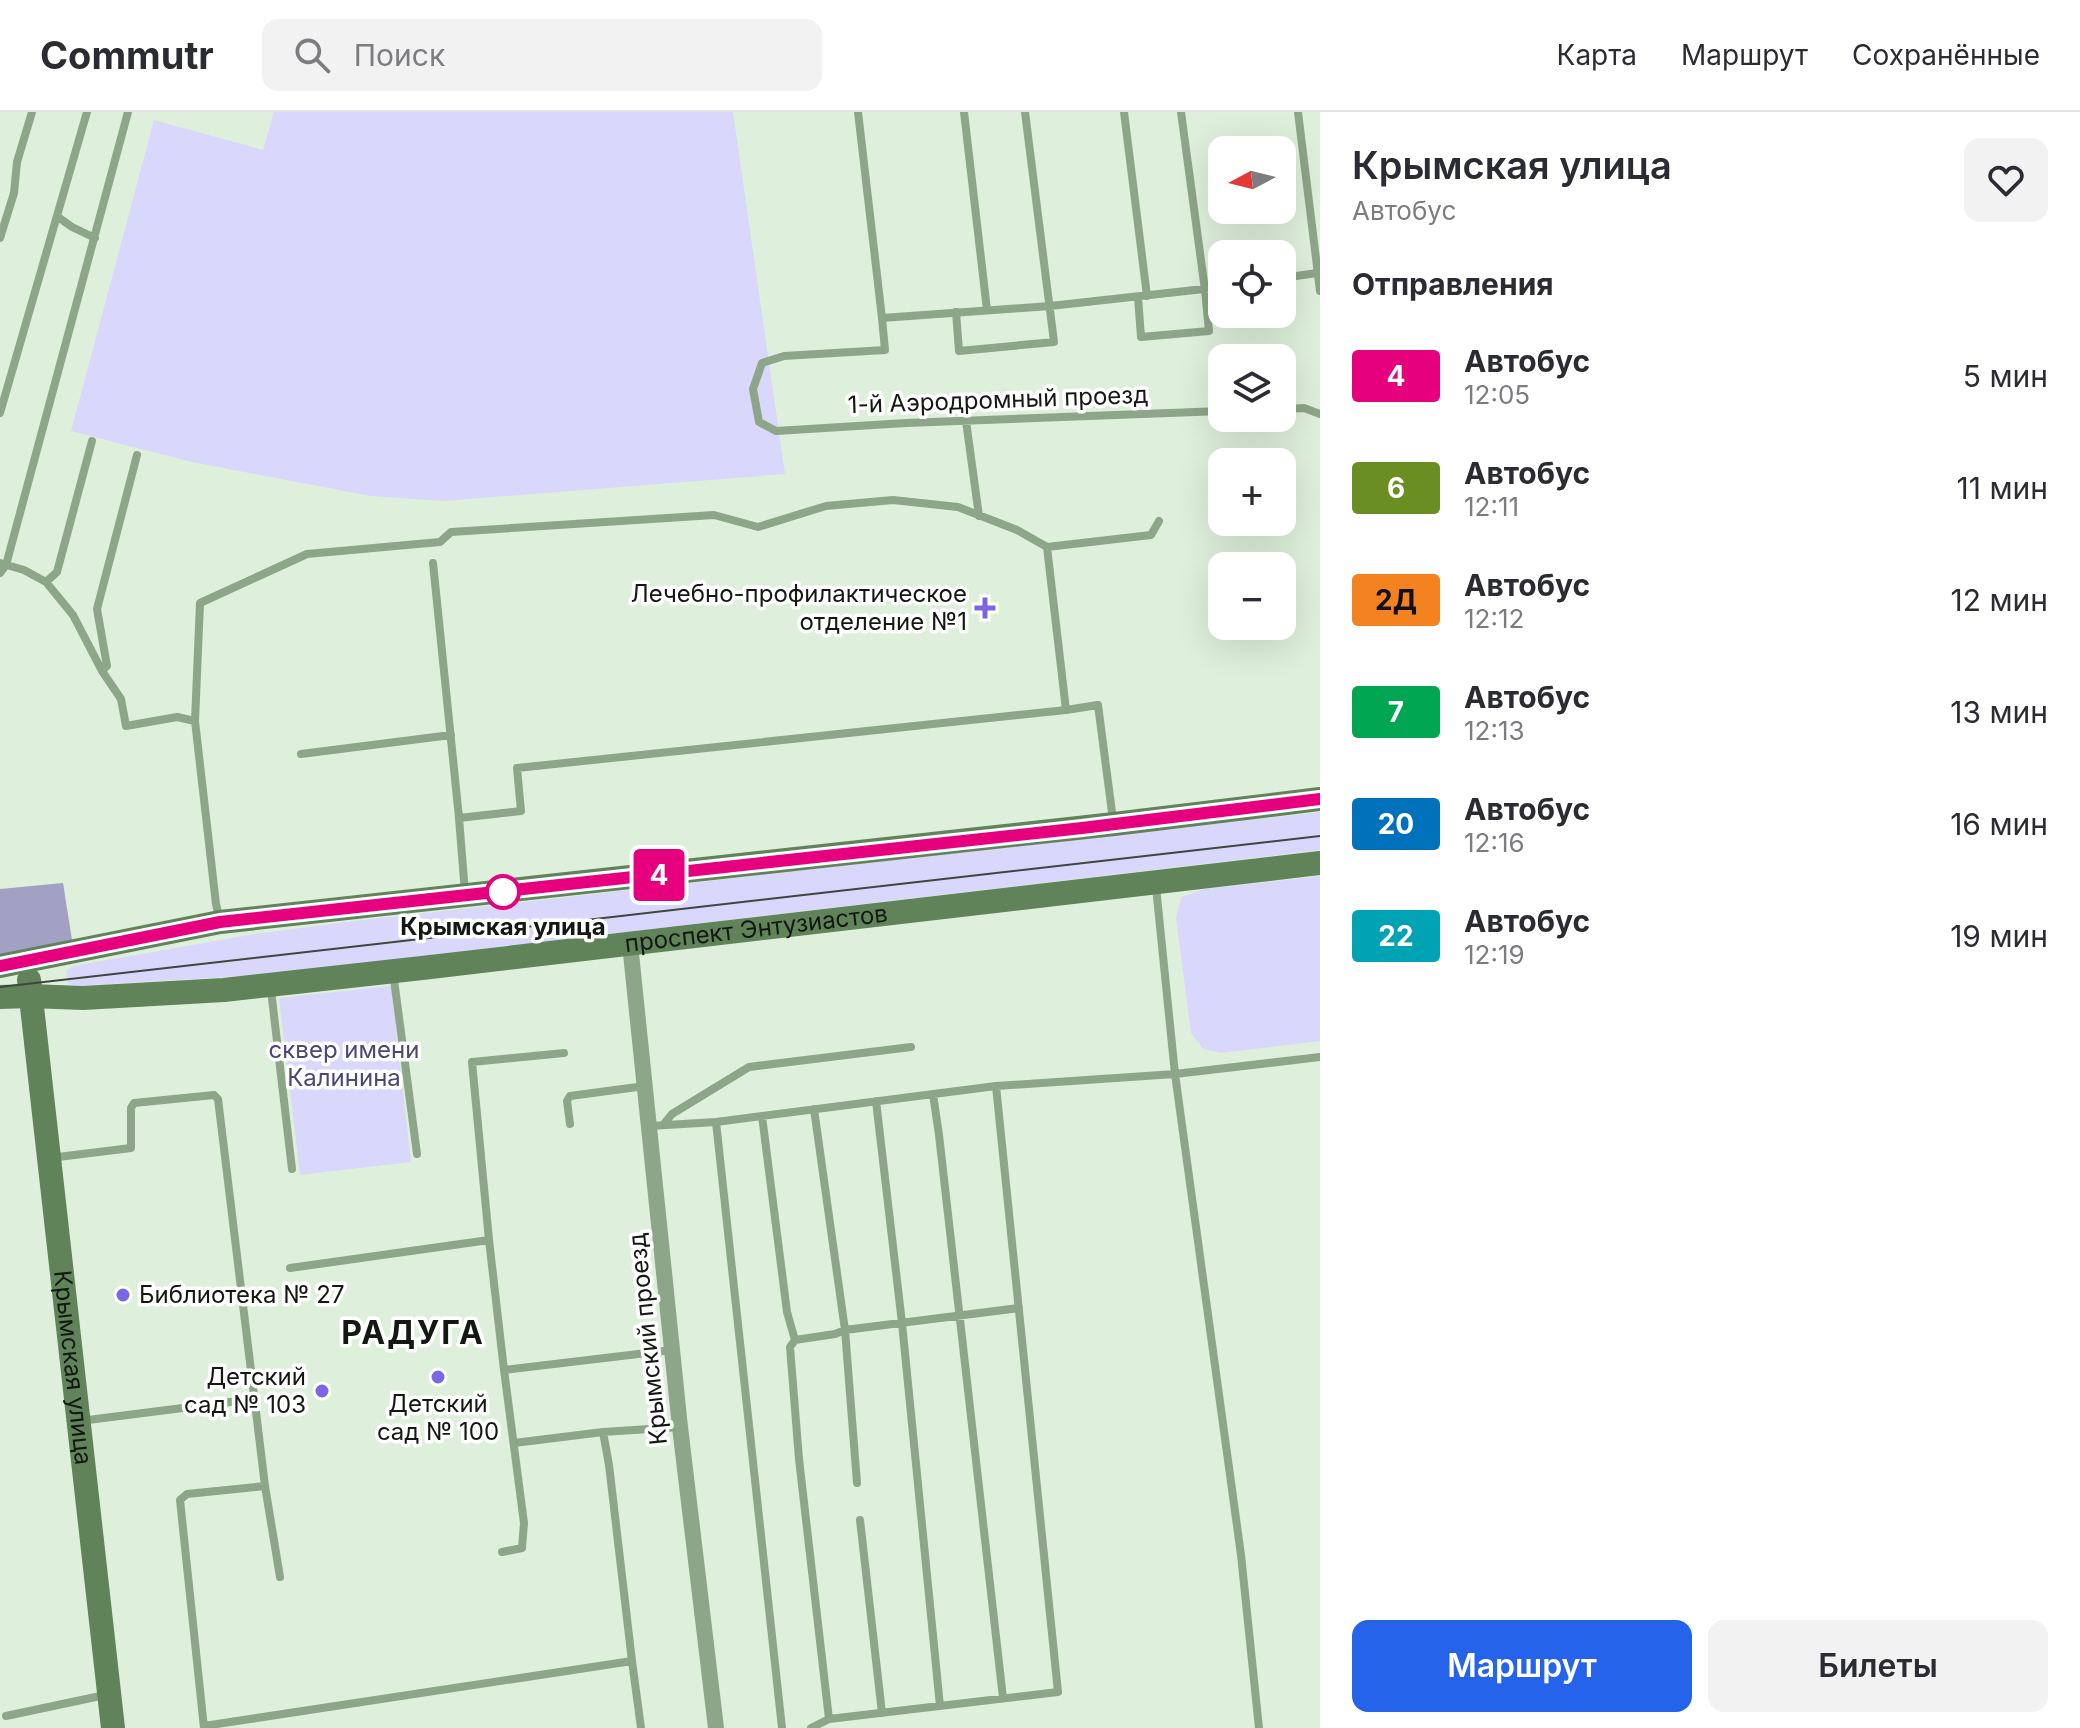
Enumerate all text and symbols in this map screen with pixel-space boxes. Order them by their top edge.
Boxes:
search box [262,19,822,91]
text: Commutr [40,32,214,78]
icon: search [290,33,334,77]
text: Поиск [354,37,445,73]
text: Карта [1557,38,1637,72]
text: Маршрут [1681,38,1808,72]
text: Сохранённые [1852,38,2040,72]
north arrow [1208,136,1296,224]
map controls [1208,136,1296,640]
button: heart [1964,138,2048,222]
text: Крымская улица [1352,142,1672,188]
text: Автобус [1352,195,1456,226]
button: locate [1208,240,1296,328]
text: Отправления [1352,266,1554,302]
text: Автобус [1464,343,1590,379]
button: layers [1208,344,1296,432]
text: 5 мин [1963,358,2048,394]
text: 4 [1387,359,1405,393]
text: 12:05 [1464,379,1530,410]
street label: 1-й Аэродромный проезд [847,380,1149,419]
button: + [1208,448,1296,536]
text: Автобус [1464,455,1590,491]
text: 11 мин [1957,470,2048,506]
text: 6 [1387,471,1405,505]
text: 12:11 [1464,491,1519,522]
button: − [1208,552,1296,640]
text: Автобус [1464,567,1590,603]
place label: Лечебно-профилактическое отделение №1 [631,579,967,636]
text: 12 мин [1950,582,2048,618]
text: 2Д [1375,583,1417,617]
marker: Лечебно-профилактическое отделение №1 [974,597,996,619]
text: 12:12 [1464,603,1524,634]
text: Автобус [1464,679,1590,715]
text: 13 мин [1950,694,2048,730]
text: 7 [1388,695,1404,729]
text: 12:13 [1464,715,1525,746]
text: Автобус [1464,791,1590,827]
text: 16 мин [1950,806,2048,842]
text: 20 [1378,807,1414,841]
text: 12:16 [1464,827,1525,858]
line badge: 4 [633,849,685,901]
text: 4 [650,858,668,892]
marker: Крымская улица [486,875,520,909]
street label: проспект Энтузиастов [623,899,889,958]
text: Автобус [1464,903,1590,939]
place label: Крымская улица [400,912,606,941]
text: 19 мин [1950,918,2048,954]
text: 22 [1378,919,1414,953]
text: 12:19 [1464,939,1525,970]
park label: сквер имени Калинина [269,1035,419,1092]
street label: Крымский проезд [622,1232,673,1446]
street label: Крымская улица [48,1269,98,1466]
place label: Библиотека № 27 [139,1280,345,1309]
marker: Библиотека № 27 [114,1286,132,1304]
district label: РАДУГА [341,1313,485,1352]
place label: Детский сад № 103 [184,1362,306,1419]
marker: Детский сад № 100 [429,1368,447,1386]
marker: Детский сад № 103 [313,1382,331,1400]
place label: Детский сад № 100 [377,1389,499,1446]
button: Маршрут [1352,1620,1692,1712]
button: Билеты [1708,1620,2048,1712]

